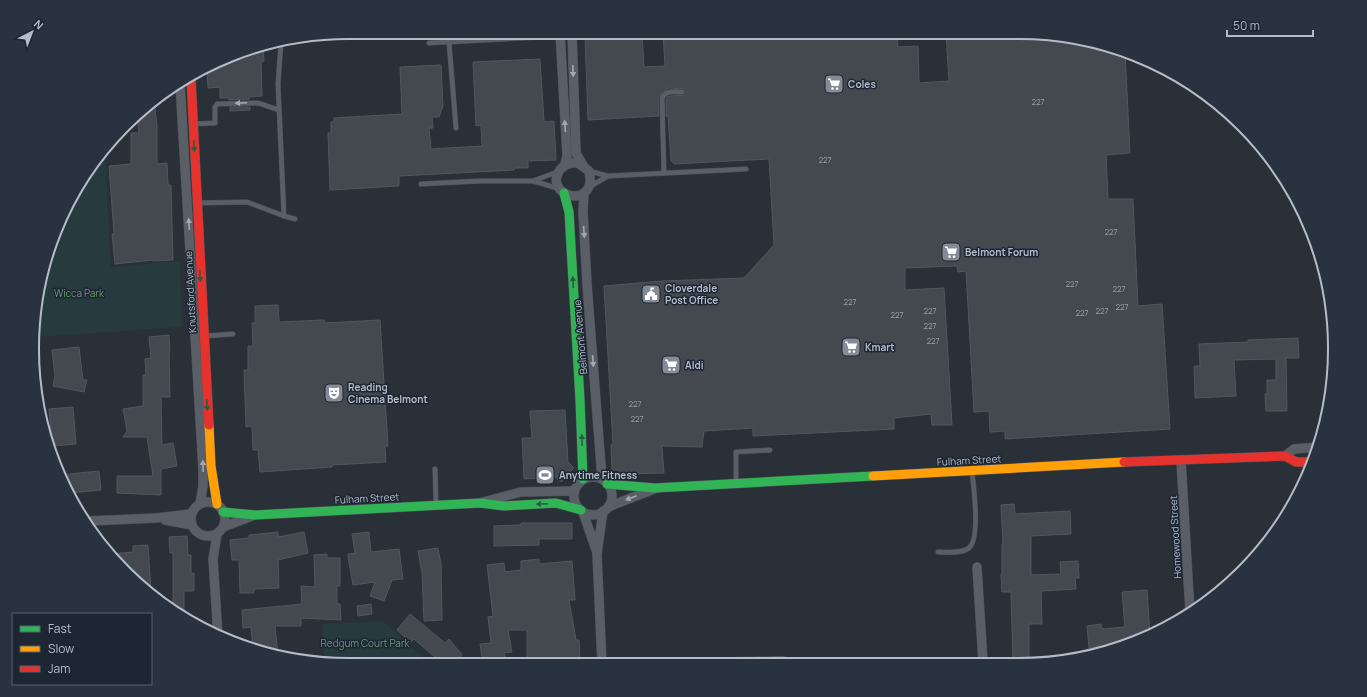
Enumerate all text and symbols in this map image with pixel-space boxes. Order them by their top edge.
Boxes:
north arrow [12,12,52,52]
scale bar [1227,12,1313,38]
text: N [31,16,47,32]
text: 50 m [1233,17,1260,34]
one-way arrow [570,65,576,78]
supermarket icon: Coles [823,73,845,95]
place label: Coles [848,77,876,91]
house number: 227 [1031,96,1045,107]
one-way arrow [234,100,247,106]
one-way arrow [561,120,568,132]
one-way arrow [191,140,198,152]
house number: 227 [818,154,832,165]
one-way arrow [186,217,192,230]
one-way arrow [581,226,587,239]
house number: 227 [1104,226,1118,237]
supermarket icon: Belmont Forum [940,241,962,263]
place label: Belmont Forum [965,245,1038,259]
street label: Knutsford Avenue [181,251,199,333]
one-way arrow [197,270,203,283]
one-way arrow [570,275,576,288]
house number: 227 [1065,278,1079,289]
place label: Cloverdale Post Office [665,281,718,307]
public building icon: Cloverdale Post Office [640,283,662,305]
house number: 227 [1112,283,1126,294]
park label: Wicca Park [54,286,105,300]
house number: 227 [843,296,857,307]
street label: Belmont Avenue [570,299,590,375]
house number: 227 [1115,301,1129,312]
house number: 227 [923,305,937,316]
house number: 227 [1095,305,1109,316]
house number: 227 [1075,307,1089,318]
house number: 227 [890,309,904,320]
house number: 227 [923,320,937,331]
house number: 227 [926,335,940,346]
supermarket icon: Kmart [840,336,862,358]
place label: Kmart [865,340,895,354]
supermarket icon: Aldi [660,354,682,376]
one-way arrow [589,355,596,367]
place label: Aldi [685,358,704,372]
place label: Reading Cinema Belmont [348,380,428,406]
theatre icon: Reading Cinema Belmont [323,382,345,404]
house number: 227 [628,398,642,409]
one-way arrow [204,399,211,411]
house number: 227 [630,413,644,424]
one-way arrow [578,434,585,446]
street label: Fulham Street [936,451,1002,469]
one-way arrow [199,460,206,472]
sports icon: Anytime Fitness [534,464,556,486]
place label: Anytime Fitness [559,468,638,482]
street label: Fulham Street [334,489,400,507]
one-way arrow [625,495,637,501]
street label: Homewood Street [1166,495,1184,579]
one-way arrow [536,501,548,508]
legend [12,613,152,685]
text: Fast [48,620,72,637]
park label: Redgum Court Park [321,636,411,650]
text: Slow [48,640,74,657]
text: Jam [48,660,70,677]

